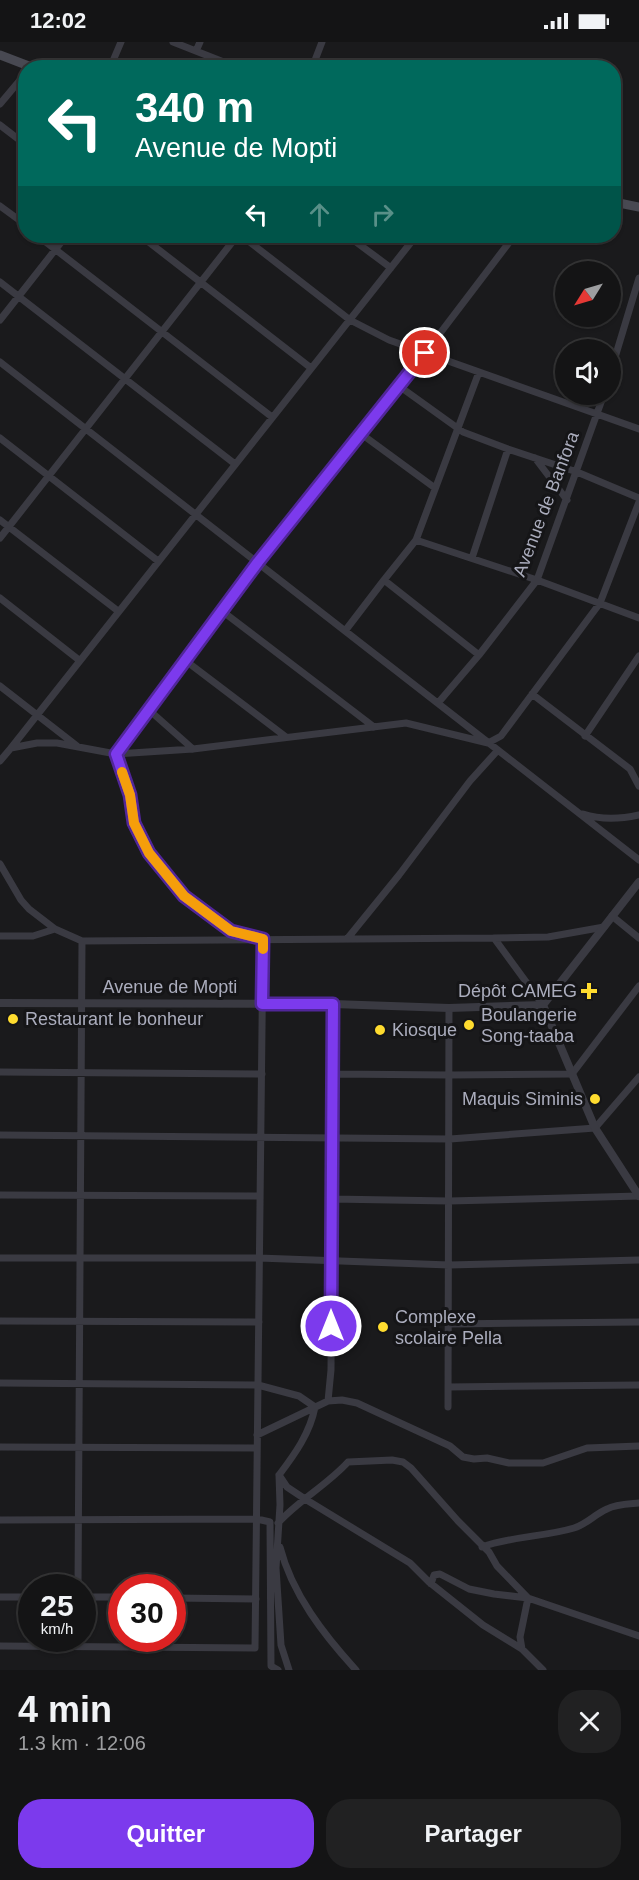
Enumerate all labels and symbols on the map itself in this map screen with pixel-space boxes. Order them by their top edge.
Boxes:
north arrow [555,261,621,327]
pin [399,327,450,378]
street label: Avenue de Banfora [509,428,583,579]
street label: Avenue de Mopti [103,977,237,997]
place label: Dépôt CAMEG [458,981,577,1001]
marker: Dépôt CAMEG [582,984,596,998]
place label: Boulangerie Song-taaba [481,1005,577,1046]
place label: Restaurant le bonheur [25,1009,203,1029]
marker: Restaurant le bonheur [6,1012,20,1026]
marker: Boulangerie Song-taaba [462,1018,476,1032]
place label: Kiosque [392,1020,457,1040]
marker: Kiosque [373,1023,387,1037]
place label: Maquis Siminis [462,1089,583,1109]
marker: Maquis Siminis [588,1092,602,1106]
position arrow [299,1294,363,1358]
place label: Complexe scolaire Pella [395,1307,503,1348]
marker: Complexe scolaire Pella [376,1320,390,1334]
speed limit sign: 30 [108,1574,186,1652]

